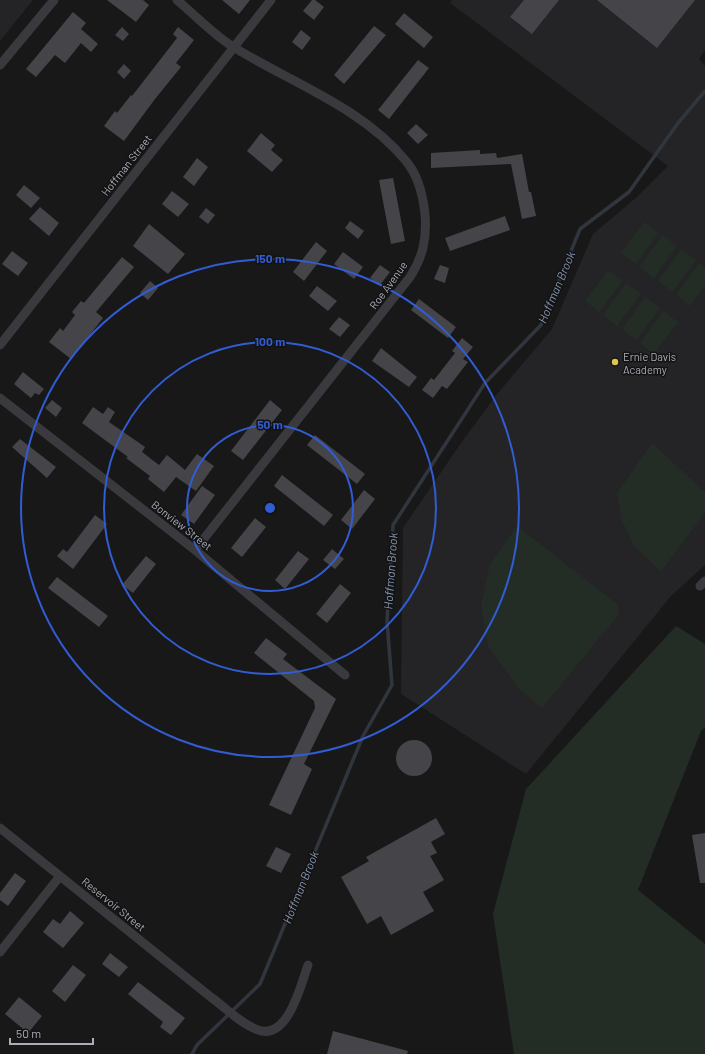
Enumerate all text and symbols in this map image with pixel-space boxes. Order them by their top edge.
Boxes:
street label: Hoffman Street [98,132,154,198]
water label: Hoffman Brook [535,249,578,325]
text: 150 m [255,251,285,265]
street label: Roe Avenue [366,259,410,311]
text: 100 m [255,334,285,348]
place label: Ernie Davis Academy [623,350,676,376]
marker: Ernie Davis Academy [610,357,620,367]
text: 50 m [257,417,283,431]
street label: Bonview Street [149,498,215,552]
centre of rings [263,501,277,515]
water label: Hoffman Brook [380,532,400,610]
water label: Hoffman Brook [279,849,321,925]
street label: Reservoir Street [80,874,148,934]
scale bar [10,1020,93,1046]
text: 50 m [16,1026,41,1040]

